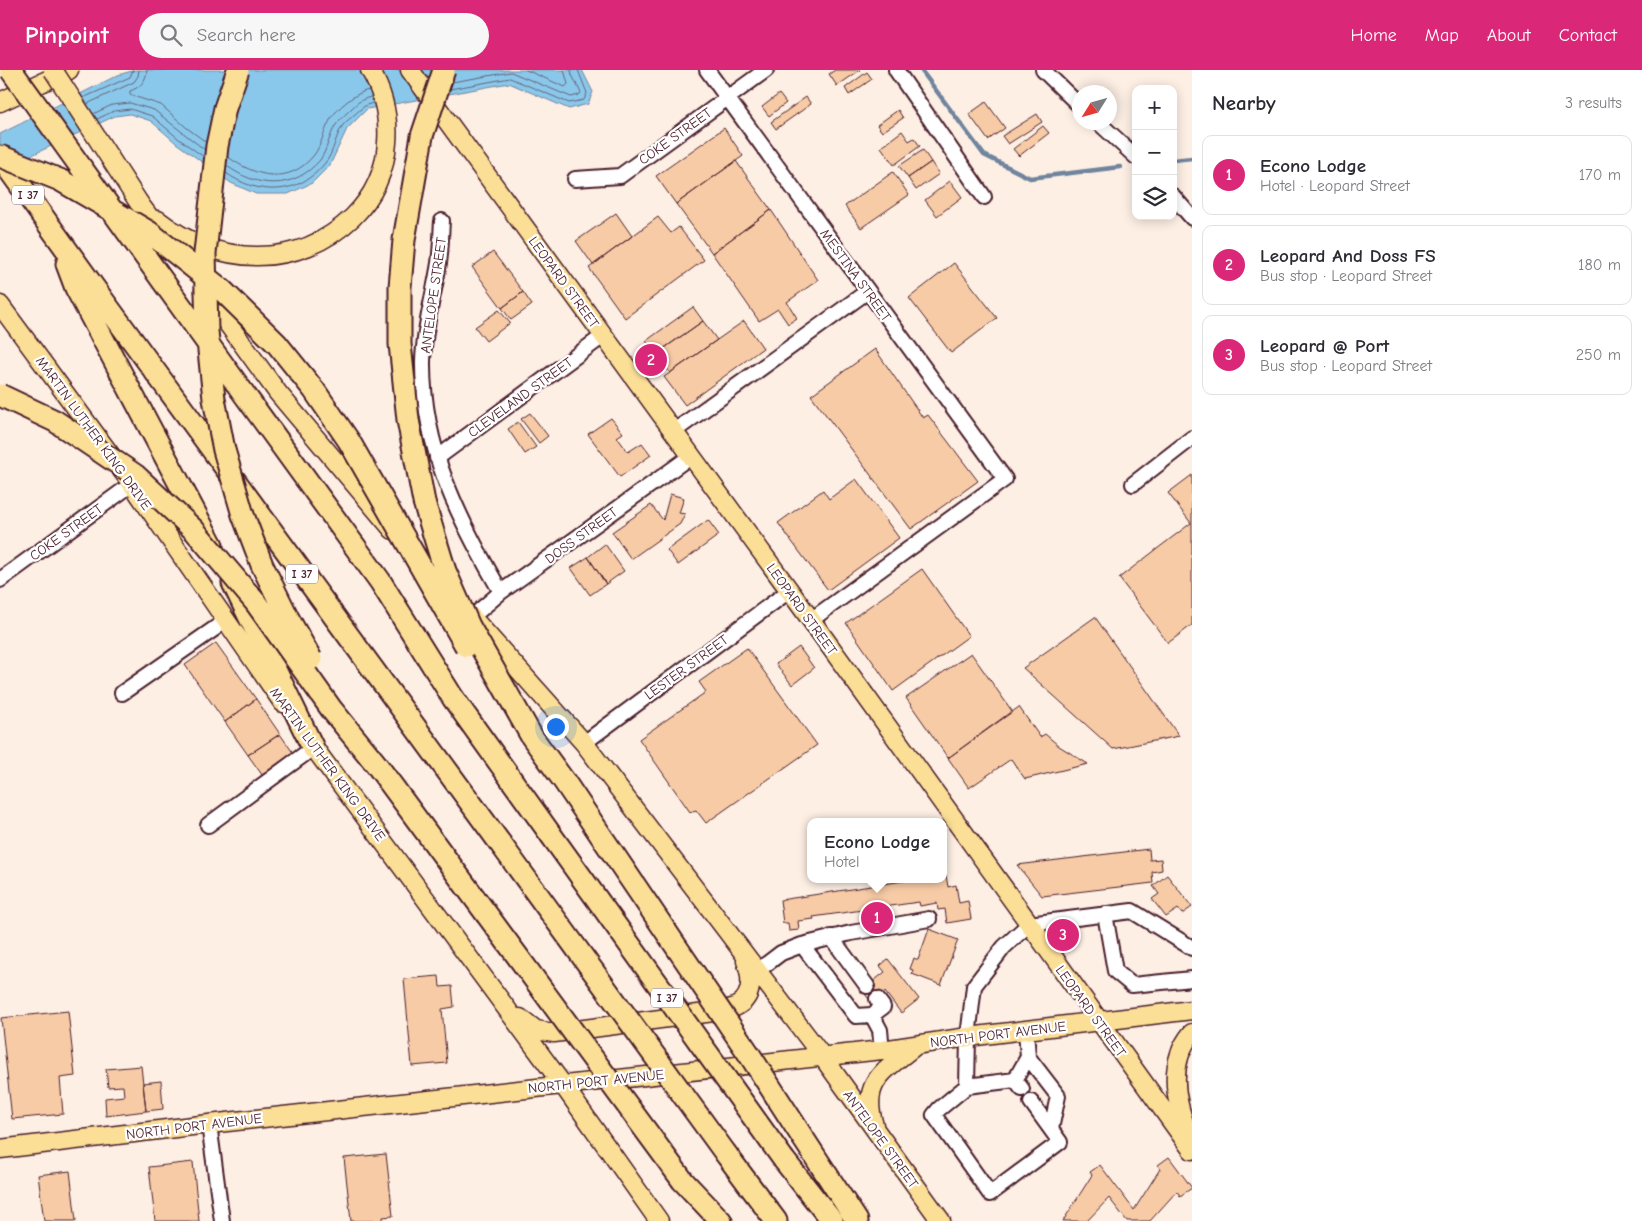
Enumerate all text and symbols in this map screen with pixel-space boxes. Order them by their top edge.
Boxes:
search box [139,13,489,58]
text: Pinpoint [25,21,109,49]
icon: search [157,21,185,49]
text: Search here [197,24,296,46]
text: Home [1350,25,1397,46]
text: Map [1425,25,1459,46]
text: About [1487,25,1531,46]
text: Contact [1559,25,1617,46]
north arrow [1072,85,1117,130]
map controls [1132,85,1177,220]
button: + [1132,85,1177,130]
text: Nearby [1212,91,1276,115]
text: 3 results [1565,94,1622,112]
street label: COKE STREET [635,104,716,169]
button: − [1132,130,1177,175]
text: Econo Lodge [1260,155,1366,177]
text: 1 [1226,166,1232,184]
text: 170 m [1579,166,1621,184]
button: layers [1132,175,1177,220]
text: Hotel · Leopard Street [1260,177,1410,195]
road number: I 37 [12,186,44,204]
street label: MESTINA STREET [816,226,895,325]
street label: LEOPARD STREET [525,233,603,332]
street label: ANTELOPE STREET [417,235,450,354]
text: Leopard And Doss FS [1260,245,1436,267]
text: 2 [1225,256,1233,274]
text: 180 m [1578,256,1621,274]
text: Bus stop · Leopard Street [1260,267,1432,285]
text: Leopard @ Port [1260,335,1389,357]
pin: 2 [635,341,667,379]
text: 3 [1225,346,1233,364]
text: 250 m [1576,346,1621,364]
street label: MARTIN LUTHER KING DRIVE [32,353,155,513]
street label: CLEVELAND STREET [465,353,577,441]
text: Bus stop · Leopard Street [1260,357,1432,375]
street label: COKE STREET [26,500,107,565]
street label: DOSS STREET [542,503,621,567]
street label: LEOPARD STREET [763,560,841,659]
road number: I 37 [286,564,318,584]
street label: LESTER STREET [641,631,732,704]
street label: MARTIN LUTHER KING DRIVE [266,684,389,844]
your location [543,714,569,740]
popup [807,818,947,883]
text: Econo Lodge [824,831,930,853]
text: Hotel [824,853,859,871]
pin: 1 [861,899,893,937]
pin: 3 [1047,916,1079,954]
street label: LEOPARD STREET [1052,962,1130,1061]
road number: I 37 [651,988,683,1008]
street label: NORTH PORT AVENUE [929,1018,1067,1051]
street label: NORTH PORT AVENUE [527,1066,665,1097]
street label: ANTELOPE STREET [839,1087,922,1192]
street label: NORTH PORT AVENUE [125,1110,263,1143]

